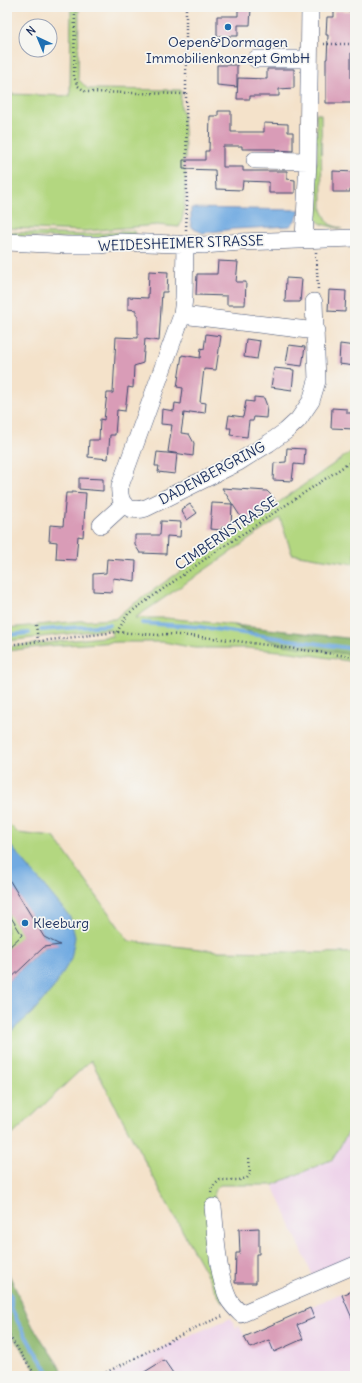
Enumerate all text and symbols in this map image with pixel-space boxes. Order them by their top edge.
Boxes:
north arrow [18,18,58,58]
marker: Oepen&Dormagen Immobilienkonzept GmbH [223,22,233,32]
text: N [23,23,39,38]
place label: Oepen&Dormagen Immobilienkonzept GmbH [146,33,310,67]
street label: WEIDESHEIMER STRASSE [98,231,264,255]
street label: DADENBERGRING [156,437,268,509]
street label: CIMBERNSTRASSE [171,492,281,574]
place label: Kleeburg [33,914,89,932]
marker: Kleeburg [20,918,30,928]

